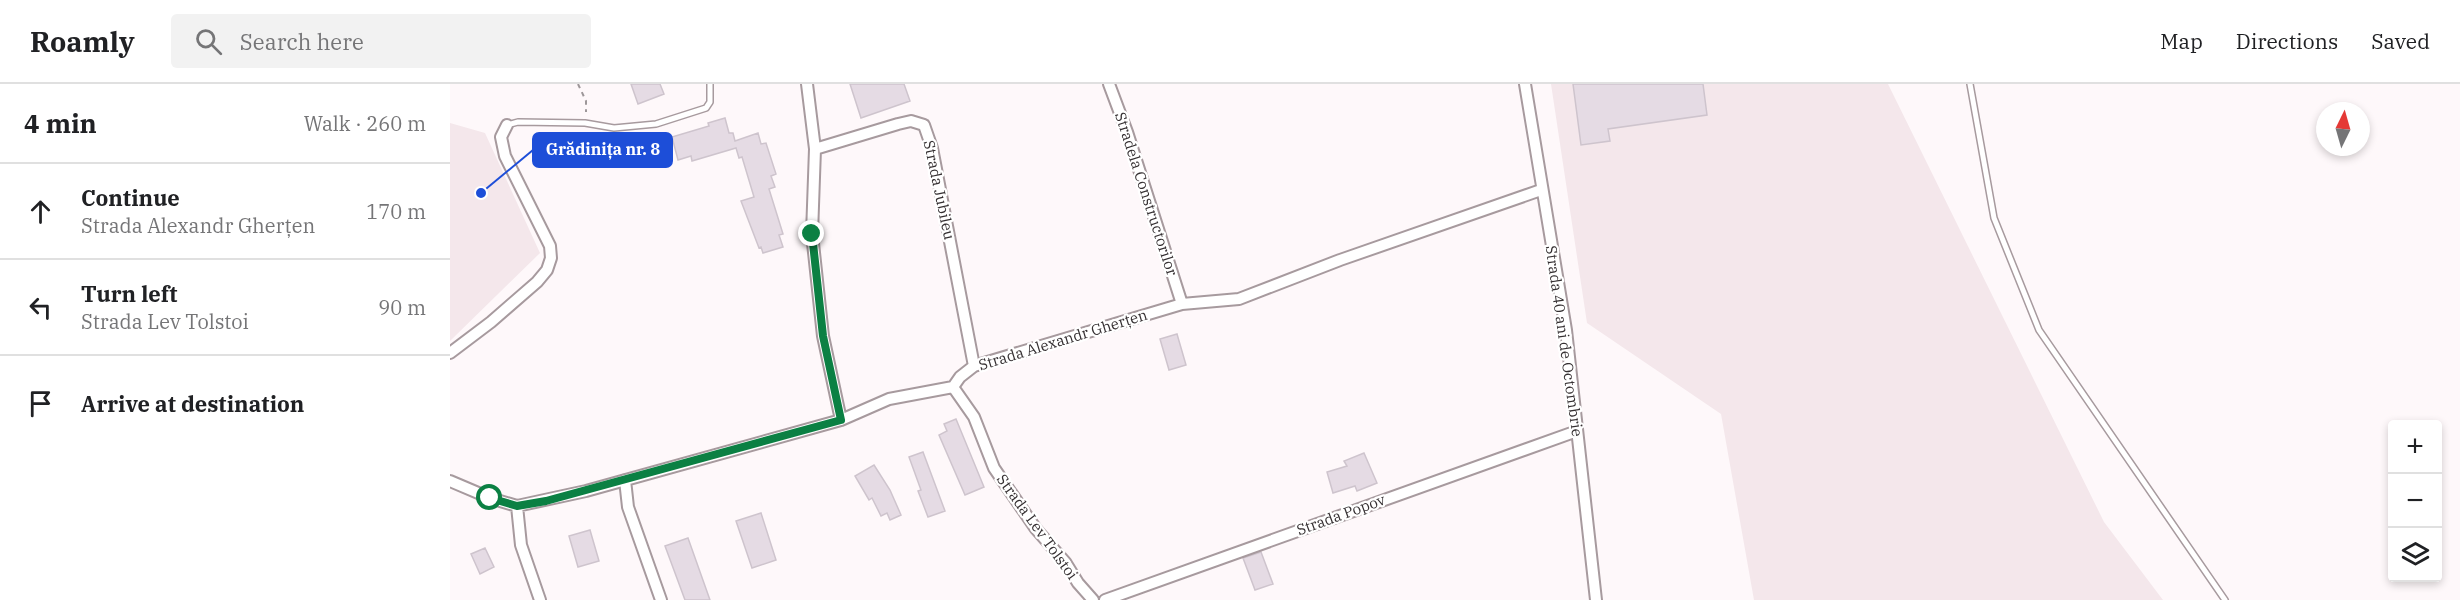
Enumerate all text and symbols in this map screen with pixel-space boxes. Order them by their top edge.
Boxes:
search box [171,14,591,68]
text: Roamly [30,23,135,60]
icon: search [192,25,225,58]
text: Search here [240,27,364,56]
text: Map [2160,27,2203,55]
text: Directions [2236,27,2338,55]
text: Saved [2371,27,2430,55]
north arrow [2316,102,2370,156]
text: 4 min [24,106,97,140]
text: Walk · 260 m [304,110,426,137]
street label: Stradela Constructorilor [1111,110,1182,278]
callout: Grădinița nr. 8 [533,133,672,167]
street label: Strada Jubileu [920,138,959,241]
text: Grădinița nr. 8 [546,139,661,160]
text: Continue [81,183,180,212]
icon: ahead [24,195,57,228]
text: 170 m [366,198,426,225]
text: Strada Alexandr Gherțen [81,212,315,239]
route end [798,220,824,246]
street label: Strada 40 ani de Octombrie [1542,244,1587,438]
text: Turn left [81,279,177,308]
icon: left [24,291,57,324]
text: 90 m [378,294,426,321]
street label: Strada Alexandr Gherțen [976,305,1150,374]
text: Strada Lev Tolstoi [81,308,249,335]
icon: arrive [24,387,57,420]
text: Arrive at destination [81,389,304,418]
map controls [2388,420,2442,582]
button: + [2388,420,2442,474]
street label: Strada Lev Tolstoi [993,470,1082,583]
button: − [2388,474,2442,528]
route start [476,484,502,510]
street label: Strada Popov [1294,490,1388,539]
button: layers [2388,528,2442,582]

